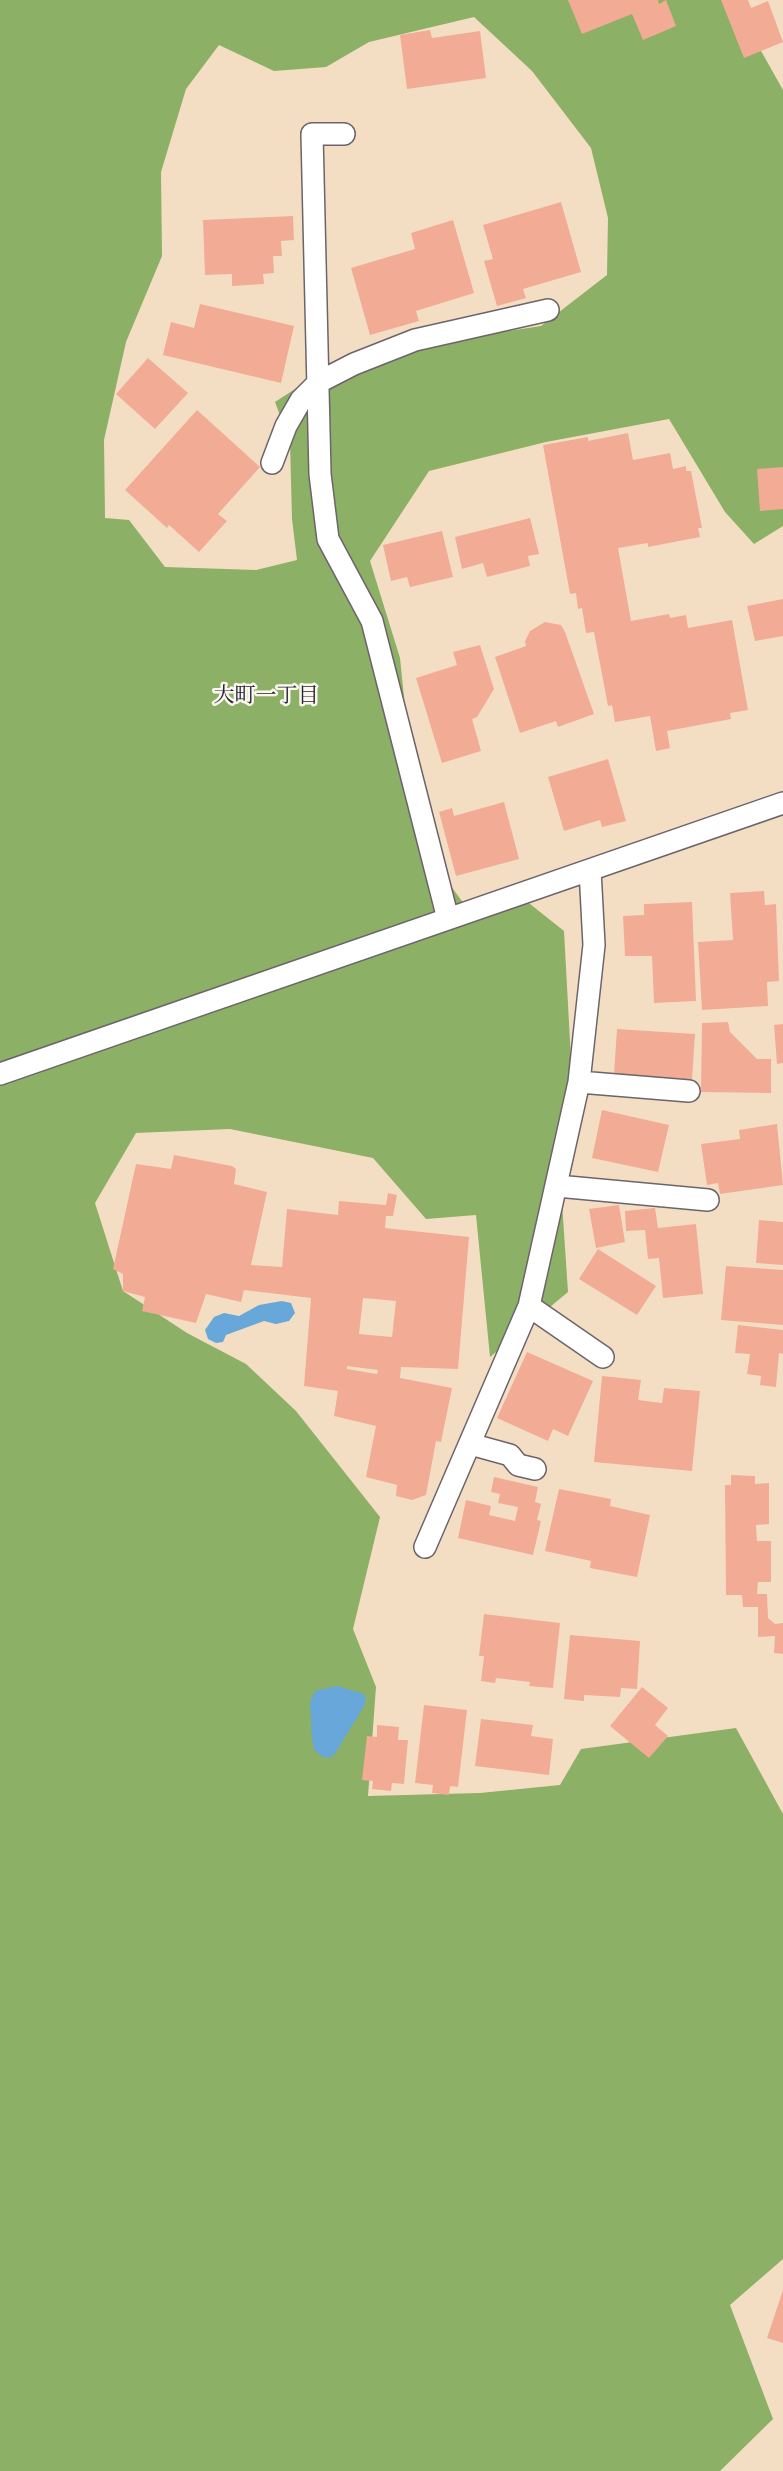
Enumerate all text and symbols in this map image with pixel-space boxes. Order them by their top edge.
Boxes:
district label: 大町一丁目 [214,684,318,710]

